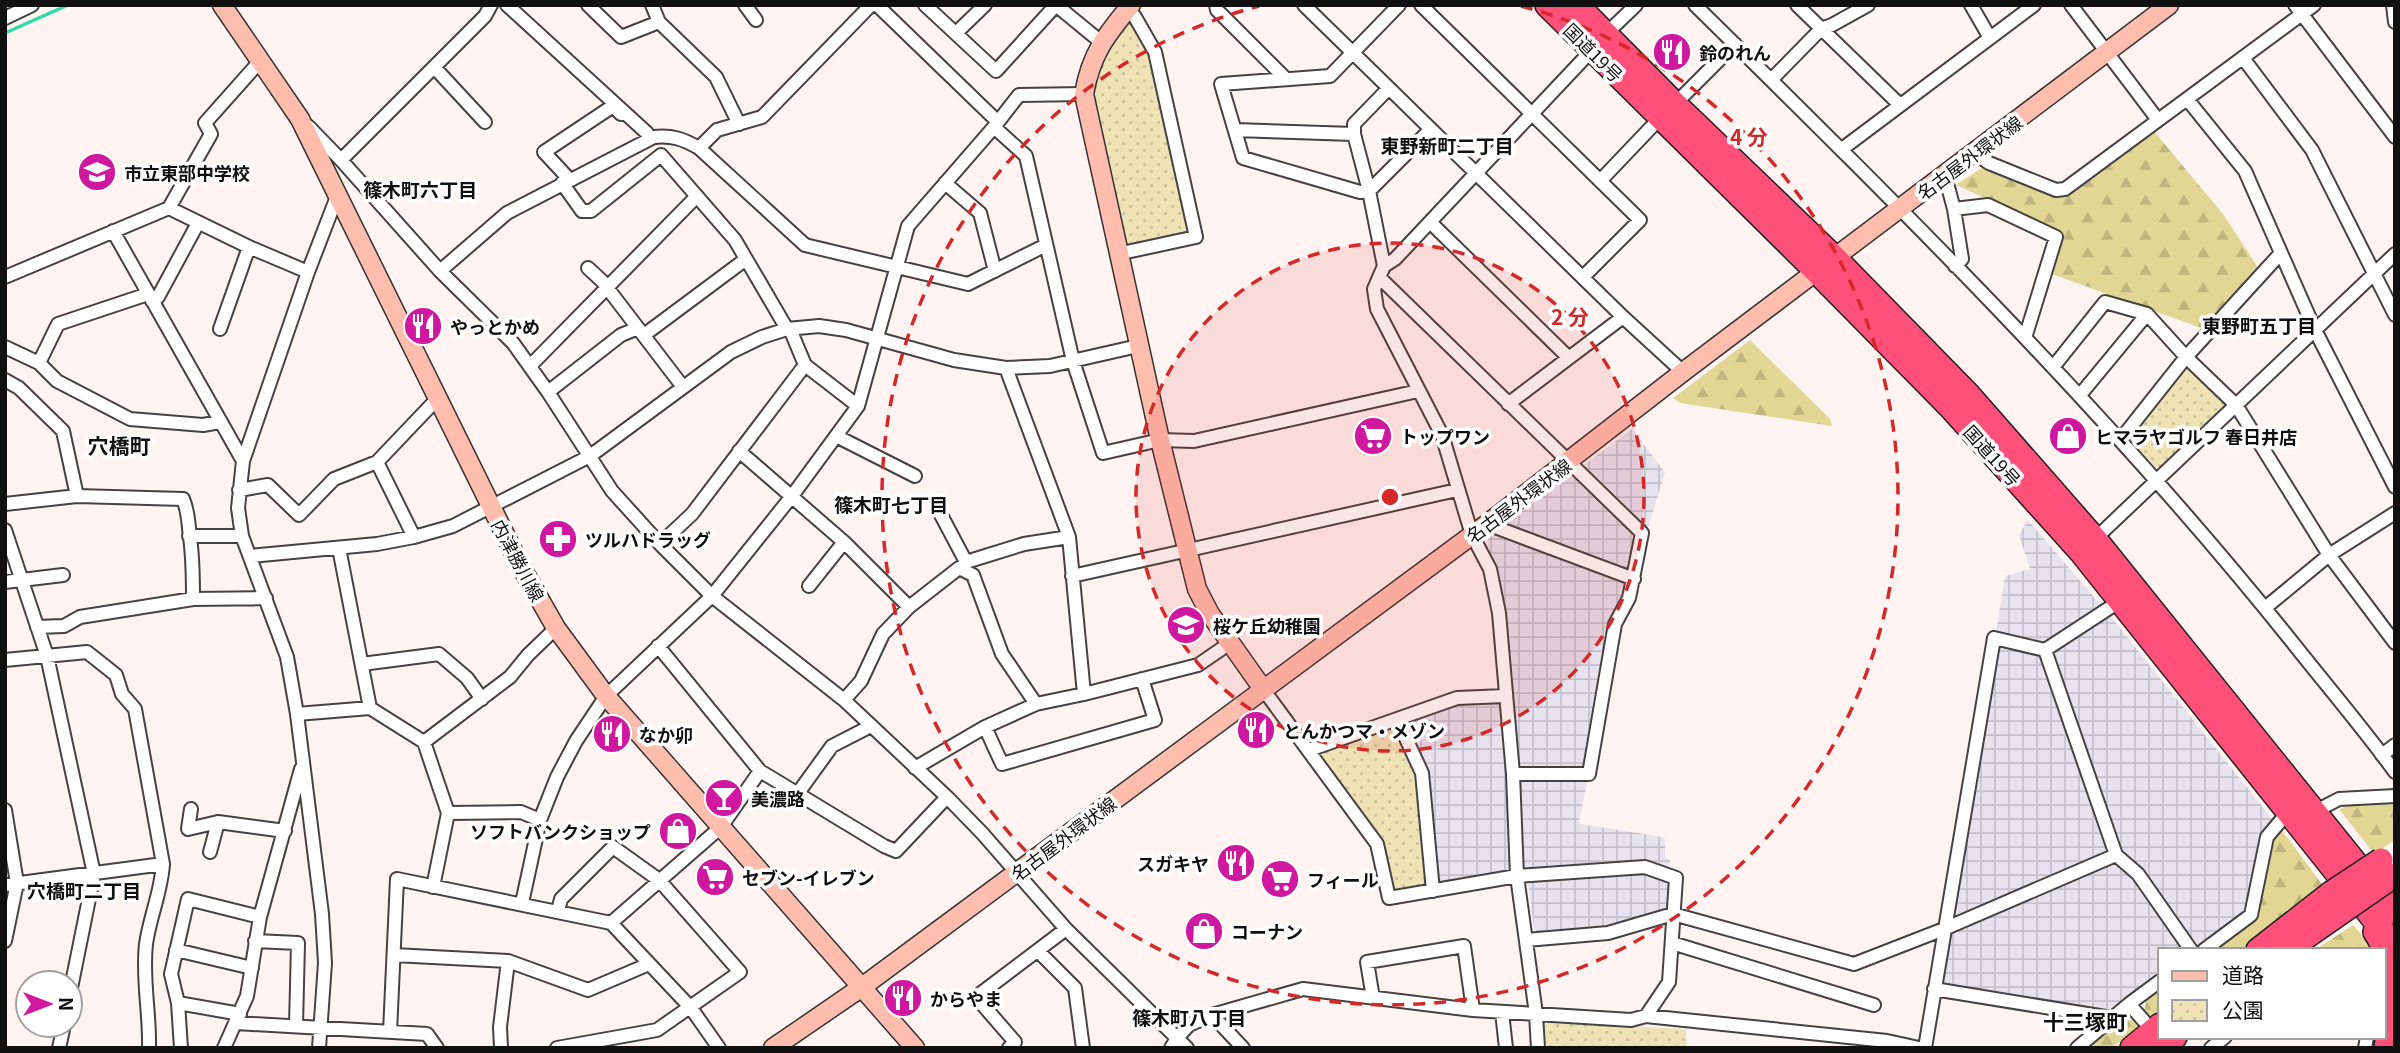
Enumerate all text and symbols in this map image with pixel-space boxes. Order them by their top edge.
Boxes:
street label: 国道19号 [1559,17,1629,87]
restaurant icon: 鈴のれん [1651,31,1693,73]
place label: 鈴のれん [1699,39,1771,65]
street label: 名古屋外環状線 [1911,109,2027,205]
text: 4 分 [1730,121,1768,151]
district label: 東野新町二丁目 [1380,131,1514,158]
school or university icon: 市立東部中学校 [76,151,118,193]
place label: 市立東部中学校 [124,159,250,185]
district label: 篠木町六丁目 [363,175,477,202]
text: 2 分 [1551,301,1589,331]
restaurant icon: やっとかめ [402,305,444,347]
district label: 東野町五丁目 [2202,311,2316,338]
place label: やっとかめ [450,313,540,339]
supermarket icon: トップワン [1352,415,1394,457]
shop icon: ヒマラヤゴルフ 春日井店 [2047,415,2089,457]
street label: 国道19号 [1959,419,2027,491]
place label: トップワン [1400,423,1490,449]
place label: ヒマラヤゴルフ 春日井店 [2095,423,2297,449]
district label: 穴橋町 [88,430,151,460]
street label: 名古屋外環状線 [1460,452,1576,548]
centre of rings [1378,485,1402,509]
district label: 篠木町七丁目 [834,490,948,517]
street label: 内津勝川線 [486,514,552,606]
pharmacy icon: ツルハドラッグ [537,518,579,560]
place label: ツルハドラッグ [585,526,711,552]
school or university icon: 桜ケ丘幼稚園 [1165,604,1207,646]
place label: 桜ケ丘幼稚園 [1213,612,1321,638]
restaurant icon: とんかつマ・メゾン [1235,709,1277,751]
restaurant icon: なか卯 [591,713,633,755]
place label: とんかつマ・メゾン [1283,717,1445,743]
place label: なか卯 [639,721,693,747]
bar icon: 美濃路 [703,777,745,819]
place label: 美濃路 [751,785,805,811]
street label: 名古屋外環状線 [1005,790,1121,886]
shop icon: ソフトバンクショップ [657,810,699,852]
place label: ソフトバンクショップ [470,818,651,844]
restaurant icon: スガキヤ [1215,842,1257,884]
place label: スガキヤ [1137,850,1209,876]
supermarket icon: セブン-イレブン [694,856,736,898]
supermarket icon: フィール [1259,858,1301,900]
place label: セブン-イレブン [742,864,875,890]
place label: フィール [1307,866,1379,892]
district label: 穴橋町二丁目 [27,876,141,903]
shop icon: コーナン [1183,910,1225,952]
place label: コーナン [1231,918,1303,944]
legend [2158,948,2386,1039]
text: 道路 [2222,959,2264,989]
north arrow [14,969,84,1039]
restaurant icon: からやま [882,977,924,1019]
place label: からやま [930,985,1002,1011]
text: 公園 [2222,994,2264,1024]
text: N [54,997,81,1011]
district label: 篠木町八丁目 [1132,1003,1246,1030]
district label: 十三塚町 [2043,1006,2127,1036]

